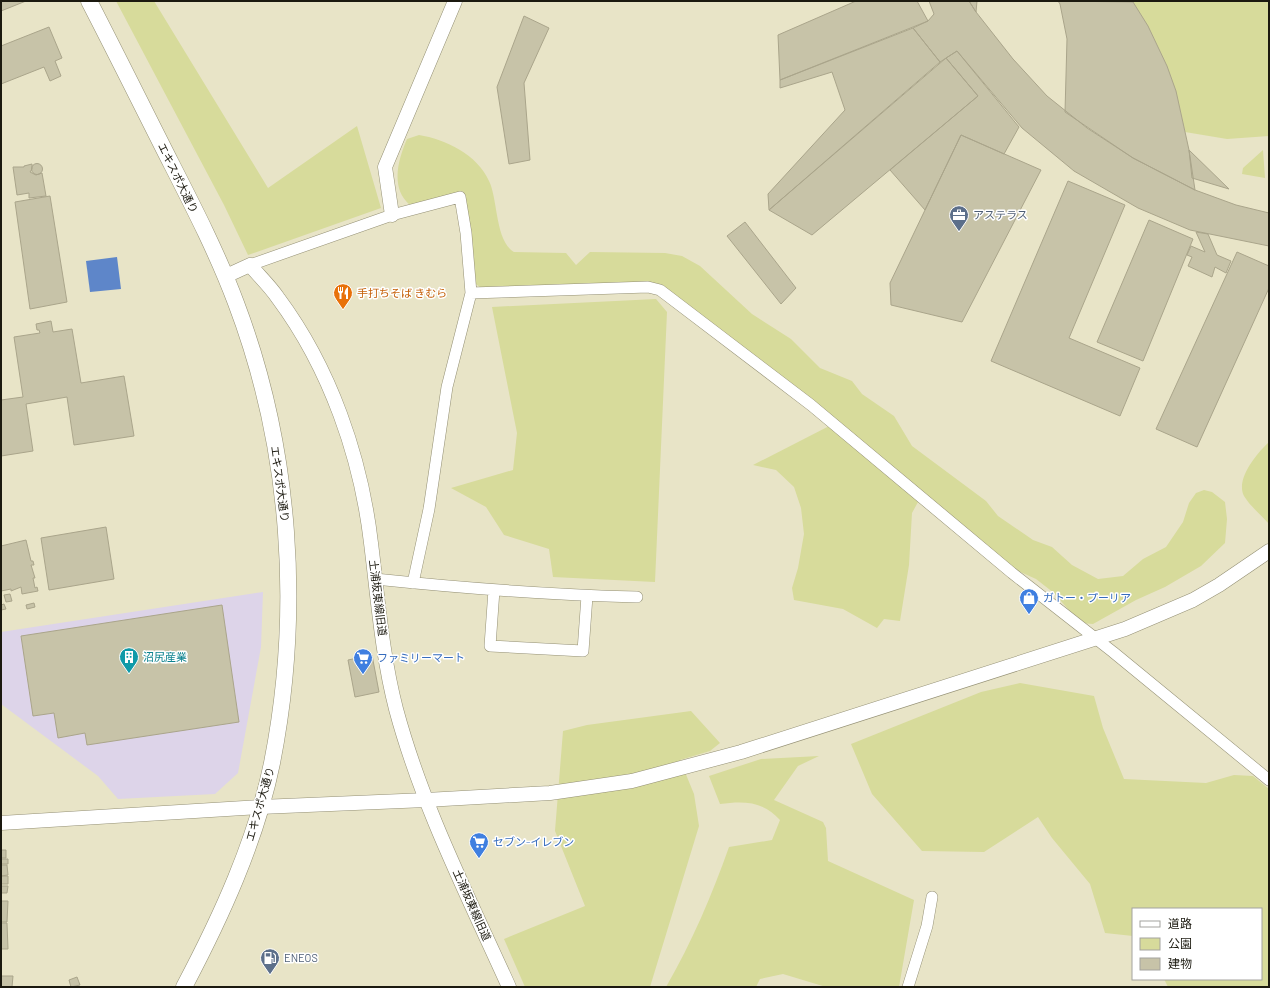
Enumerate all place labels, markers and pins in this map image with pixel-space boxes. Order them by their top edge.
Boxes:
office icon: アステラス [948,204,970,232]
place label: アステラス [973,208,1028,221]
restaurant icon: 手打ちそば きむら [332,282,354,310]
place label: 手打ちそば きむら [357,286,447,299]
shop icon: ガトー・プーリア [1018,587,1040,615]
place label: ガトー・プーリア [1043,591,1131,604]
building icon: 沼尻産業 [118,646,140,674]
supermarket icon: ファミリーマート [352,647,374,675]
place label: 沼尻産業 [143,650,187,663]
place label: ファミリーマート [377,651,465,664]
supermarket icon: セブン-イレブン [468,831,490,859]
place label: セブン-イレブン [493,835,574,848]
fuel station icon: ENEOS [259,947,281,975]
place label: ENEOS [284,951,318,964]

